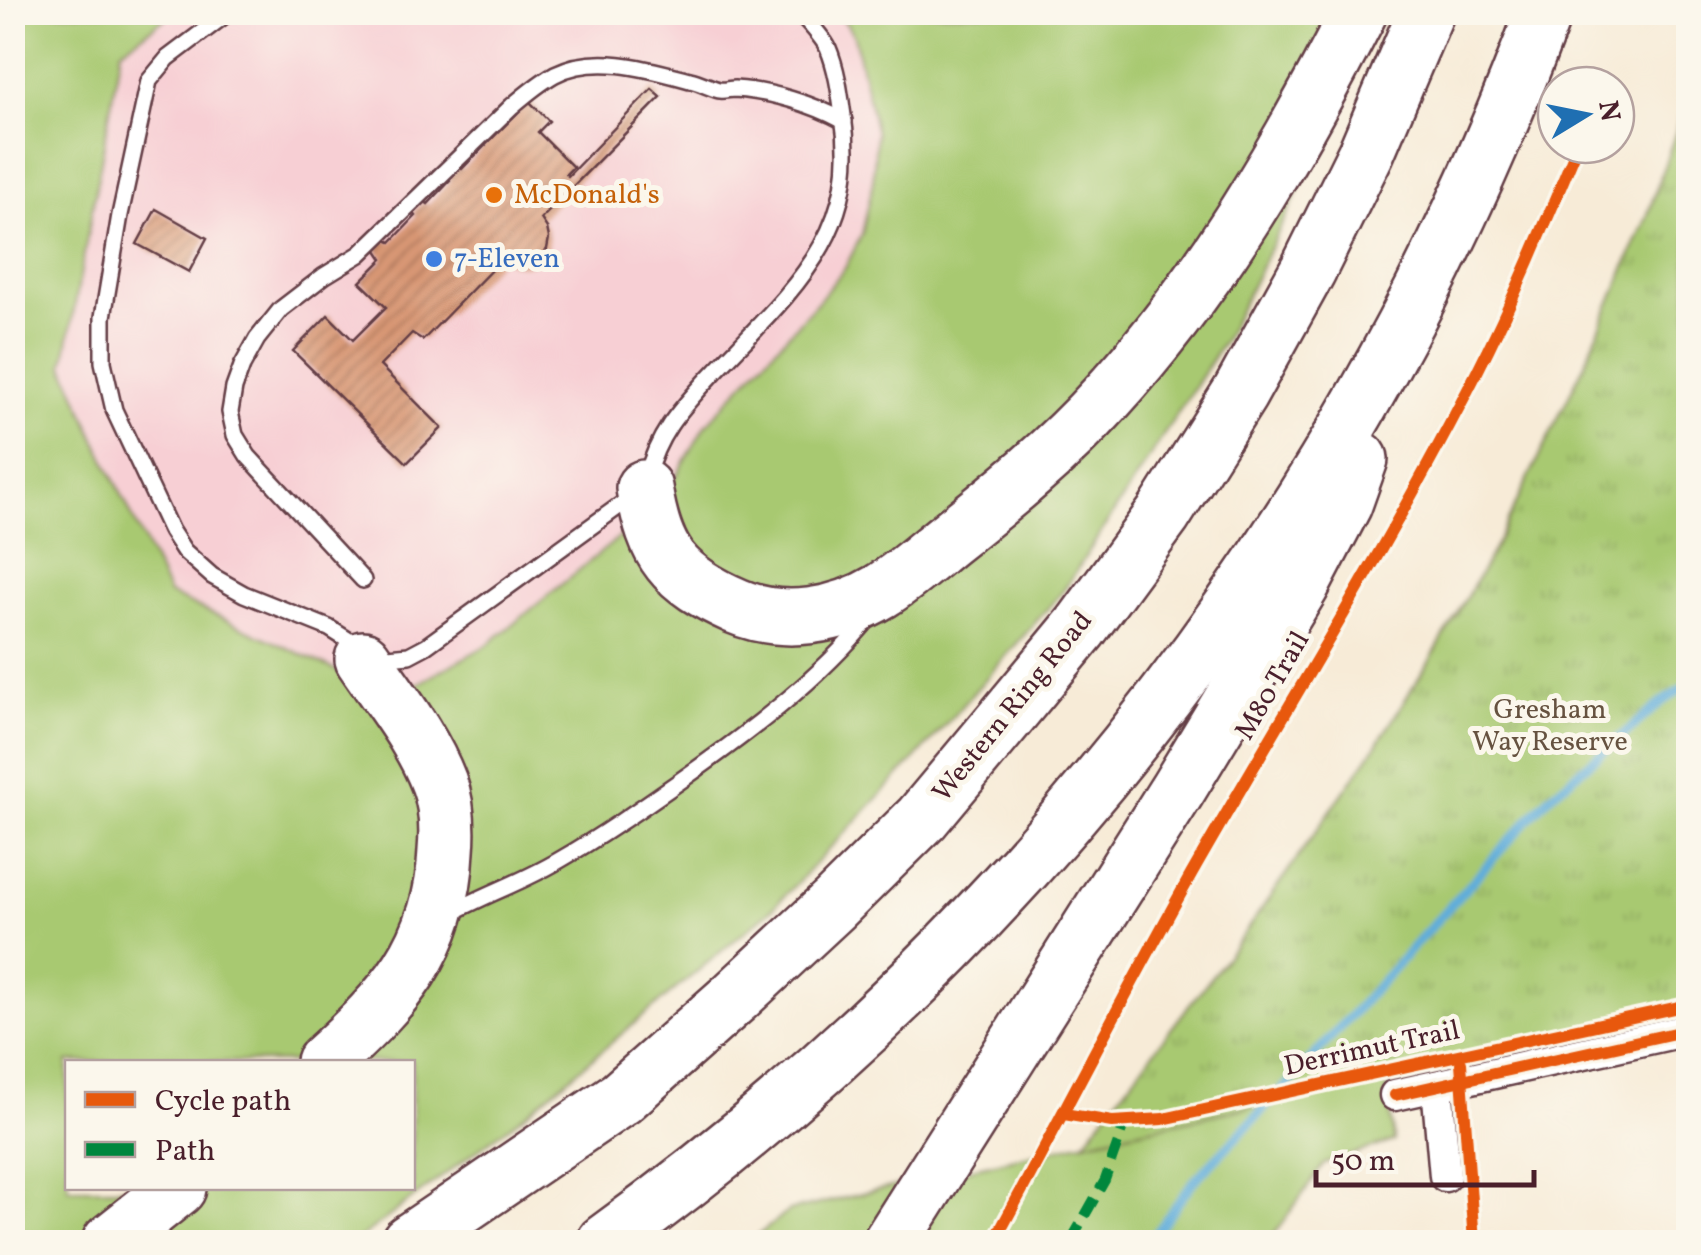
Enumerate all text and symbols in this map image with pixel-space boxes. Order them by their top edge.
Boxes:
north arrow [1536,65,1636,165]
text: N [1587,98,1629,124]
place label: McDonald's [514,176,660,215]
marker: McDonald's [483,184,505,206]
place label: 7-Eleven [454,240,560,279]
marker: 7-Eleven [423,248,445,270]
street label: Western Ring Road [924,603,1102,811]
street label: M80 Trail [1226,624,1320,748]
park label: Gresham Way Reserve [1472,691,1628,762]
street label: Derrimut Trail [1281,1011,1463,1087]
legend [65,1060,415,1190]
text: Cycle path [155,1081,291,1123]
scale bar [1316,1125,1534,1187]
text: Path [155,1131,215,1173]
text: 50 m [1331,1141,1395,1183]

